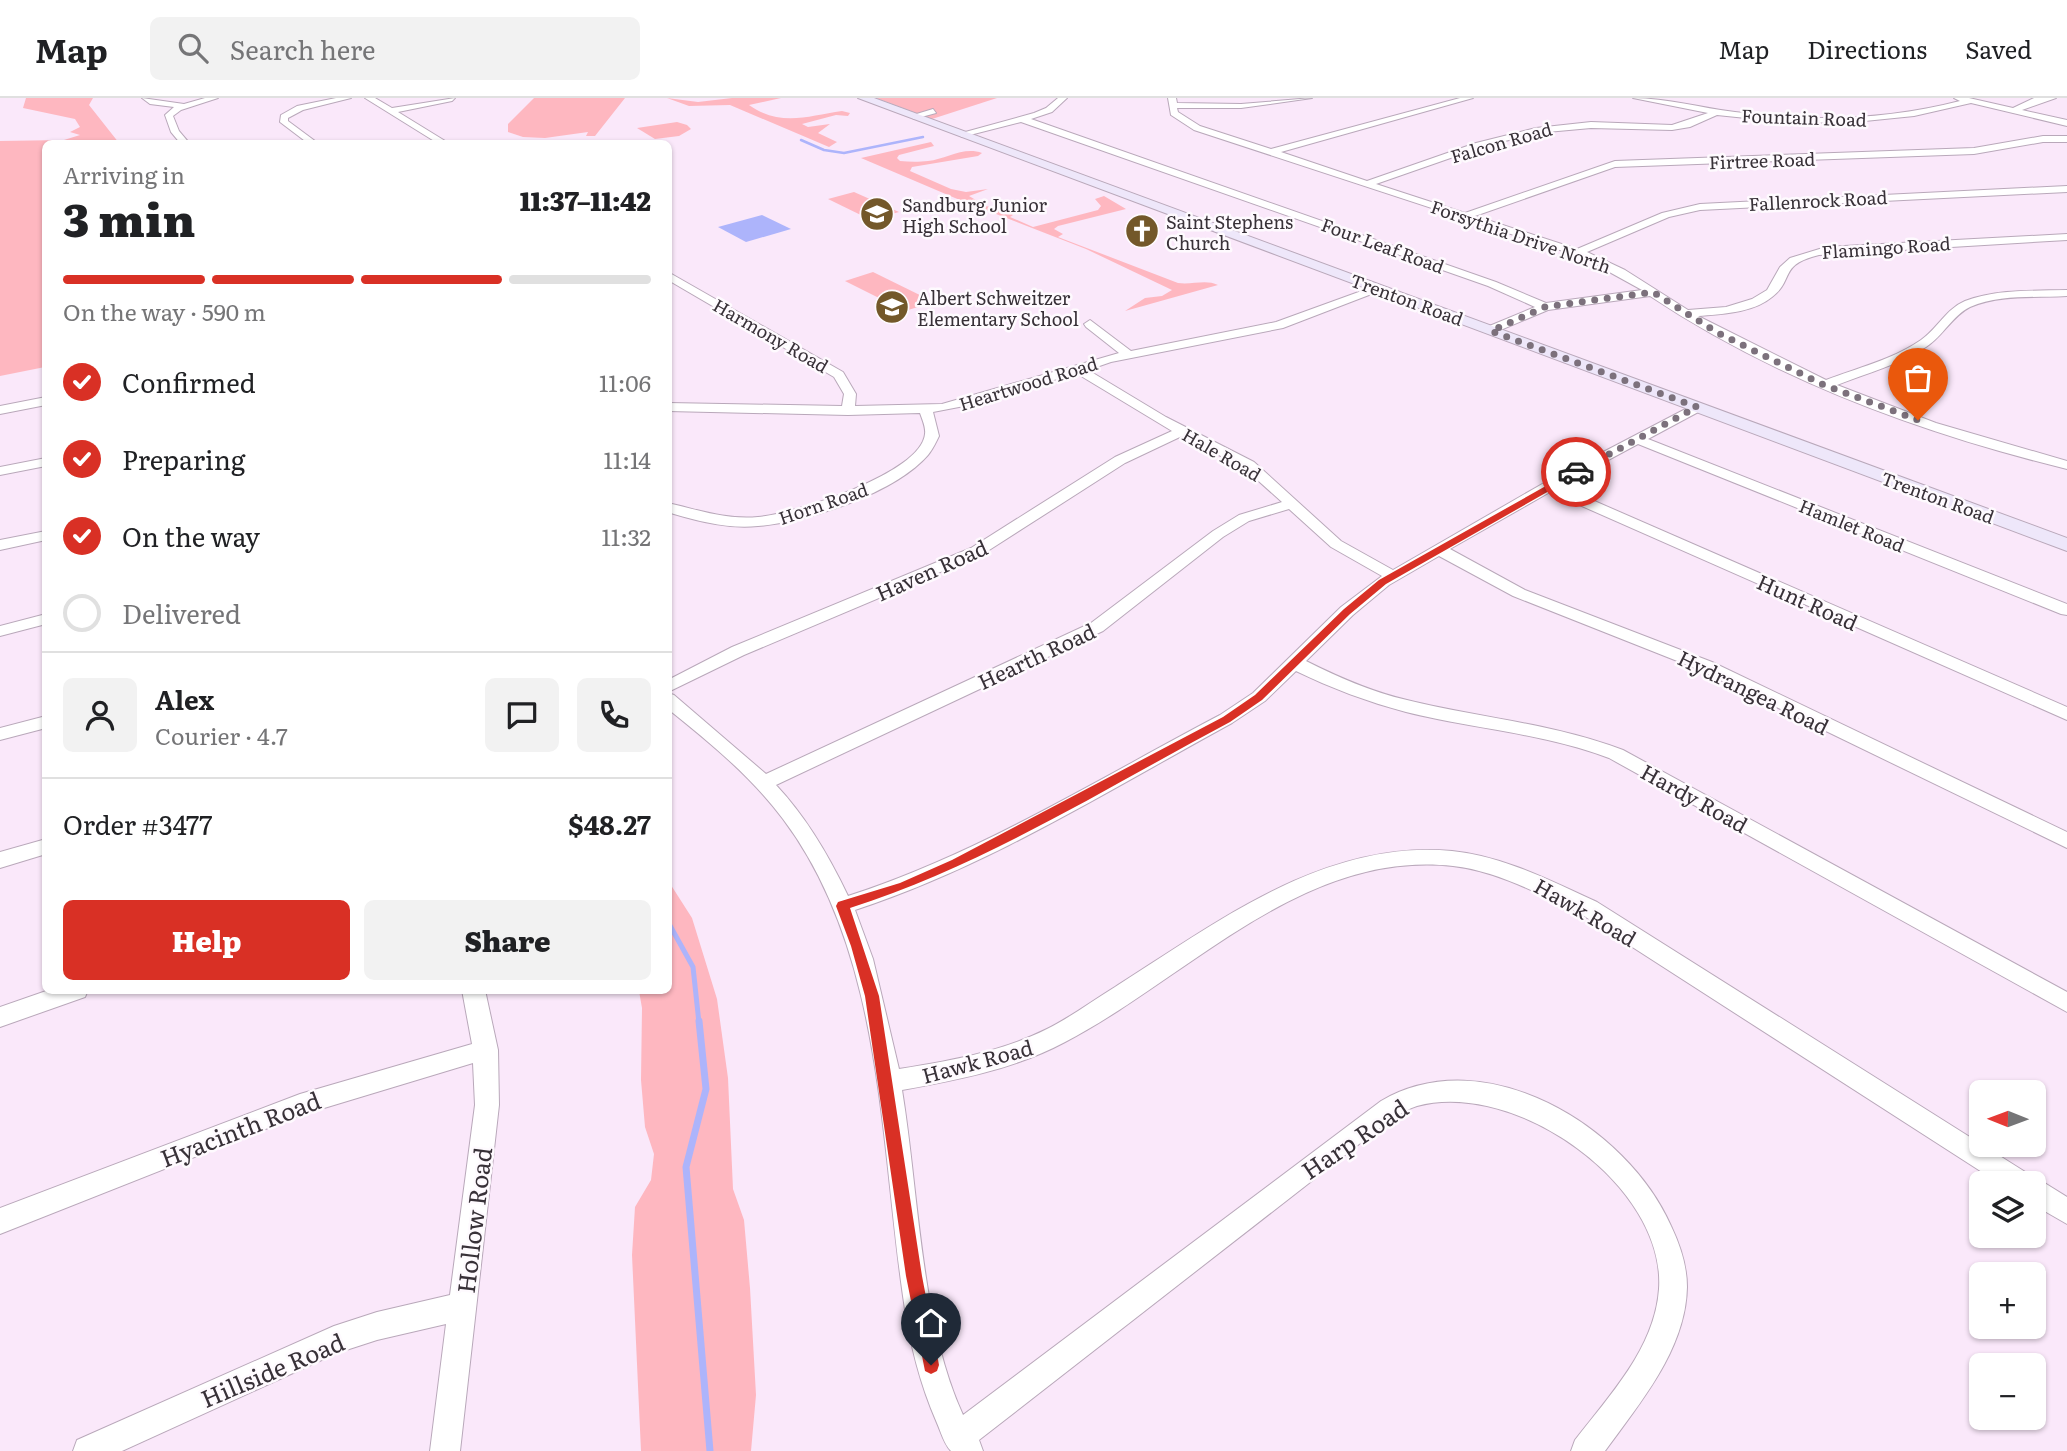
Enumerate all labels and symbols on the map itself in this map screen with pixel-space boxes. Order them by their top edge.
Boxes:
street label: Fountain Road [1741,101,1867,133]
street label: Falcon Road [1447,115,1555,169]
street label: Firtree Road [1708,145,1816,175]
street label: Fallenrock Road [1748,183,1888,217]
place label: Sandburg Junior High School [902,191,1048,239]
street label: Forsythia Drive North [1427,192,1615,280]
school or university icon: Sandburg Junior High School [858,195,896,233]
place label: Saint Stephens Church [1166,208,1293,256]
street label: Four Leaf Road [1318,210,1448,280]
church icon: Saint Stephens Church [1123,212,1161,250]
street label: Flamingo Road [1821,229,1951,265]
street label: Trenton Road [1347,266,1467,332]
place label: Albert Schweitzer Elementary School [917,284,1079,332]
school or university icon: Albert Schweitzer Elementary School [873,288,911,326]
street label: Harmony Road [708,291,834,379]
pin [1888,348,1948,420]
street label: Heartwood Road [955,349,1101,417]
street label: Hale Road [1177,420,1267,488]
courier [1541,437,1611,507]
street label: Trenton Road [1878,464,1998,530]
street label: Horn Road [775,475,871,531]
street label: Hamlet Road [1795,492,1909,558]
street label: Haven Road [870,530,992,608]
street label: Hunt Road [1753,565,1864,637]
street label: Hearth Road [972,614,1100,696]
street label: Hydrangea Road [1673,641,1835,741]
street label: Hardy Road [1636,755,1754,839]
street label: Hawk Road [1529,869,1643,953]
street label: Hawk Road [918,1030,1036,1090]
north arrow [1969,1080,2046,1157]
street label: Hyacinth Road [155,1081,326,1175]
street label: Harp Road [1294,1089,1415,1187]
street label: Hollow Road [447,1145,499,1295]
pin [901,1293,961,1365]
street label: Hillside Road [195,1323,350,1415]

